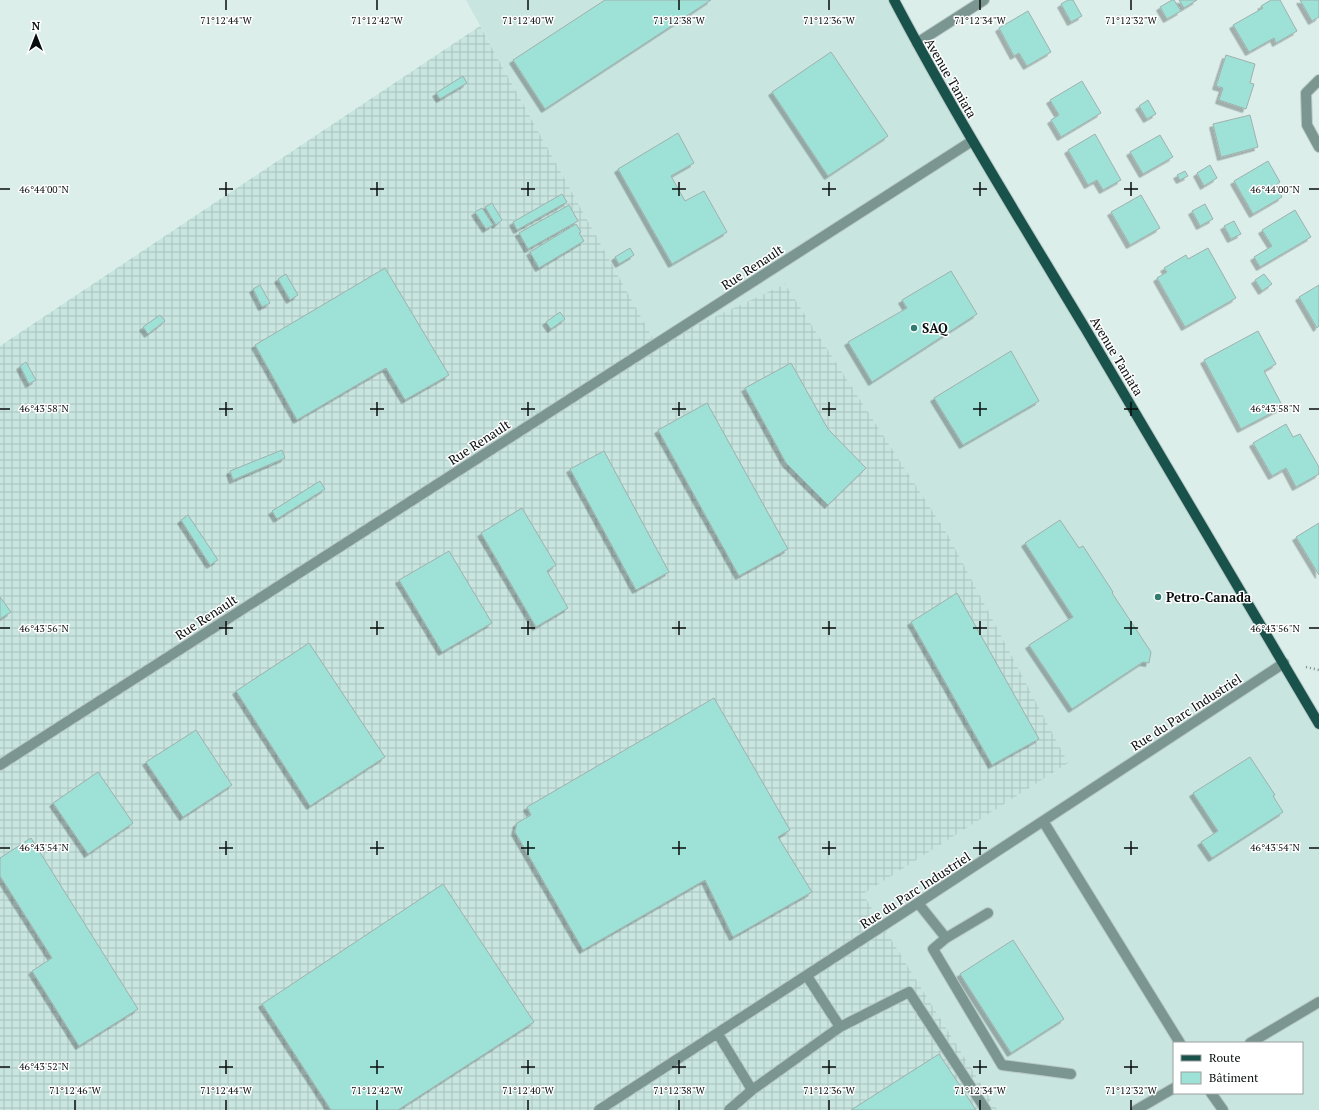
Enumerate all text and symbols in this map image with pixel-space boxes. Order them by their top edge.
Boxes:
text: 71°12'44"W [200,14,252,27]
text: 71°12'42"W [351,14,403,27]
text: 71°12'40"W [502,14,554,27]
text: 71°12'38"W [653,14,705,27]
text: 71°12'36"W [803,14,855,27]
text: 71°12'34"W [954,14,1006,27]
text: 71°12'32"W [1105,14,1157,27]
north arrow [16,16,56,56]
text: N [32,19,41,33]
street label: Avenue Taniata [921,35,981,122]
text: 46°44'00"N [19,183,69,196]
text: 46°44'00"N [1250,183,1300,196]
street label: Rue Renault [718,240,787,294]
street label: Avenue Taniata [1086,313,1148,399]
place label: SAQ [922,319,949,337]
marker: SAQ [909,323,919,333]
text: 46°43'58"N [19,402,69,415]
text: 46°43'58"N [1250,402,1300,415]
street label: Rue Renault [445,415,514,469]
place label: Petro-Canada [1166,588,1252,606]
street label: Rue Renault [172,590,241,644]
marker: Petro-Canada [1153,592,1163,602]
text: 46°43'56"N [19,622,69,635]
text: 46°43'56"N [1250,622,1300,635]
street label: Rue du Parc Industriel [1127,669,1245,755]
text: 46°43'54"N [19,841,69,854]
text: 46°43'54"N [1250,841,1300,854]
street label: Rue du Parc Industriel [856,847,974,933]
legend [1173,1042,1303,1094]
text: Route [1209,1050,1240,1065]
text: 46°43'52"N [19,1060,69,1073]
text: Bâtiment [1209,1070,1259,1085]
text: 71°12'46"W [49,1084,101,1097]
text: 71°12'44"W [200,1084,252,1097]
text: 71°12'42"W [351,1084,403,1097]
text: 71°12'40"W [502,1084,554,1097]
text: 71°12'38"W [653,1084,705,1097]
text: 71°12'36"W [803,1084,855,1097]
text: 71°12'34"W [954,1084,1006,1097]
text: 71°12'32"W [1105,1084,1157,1097]

